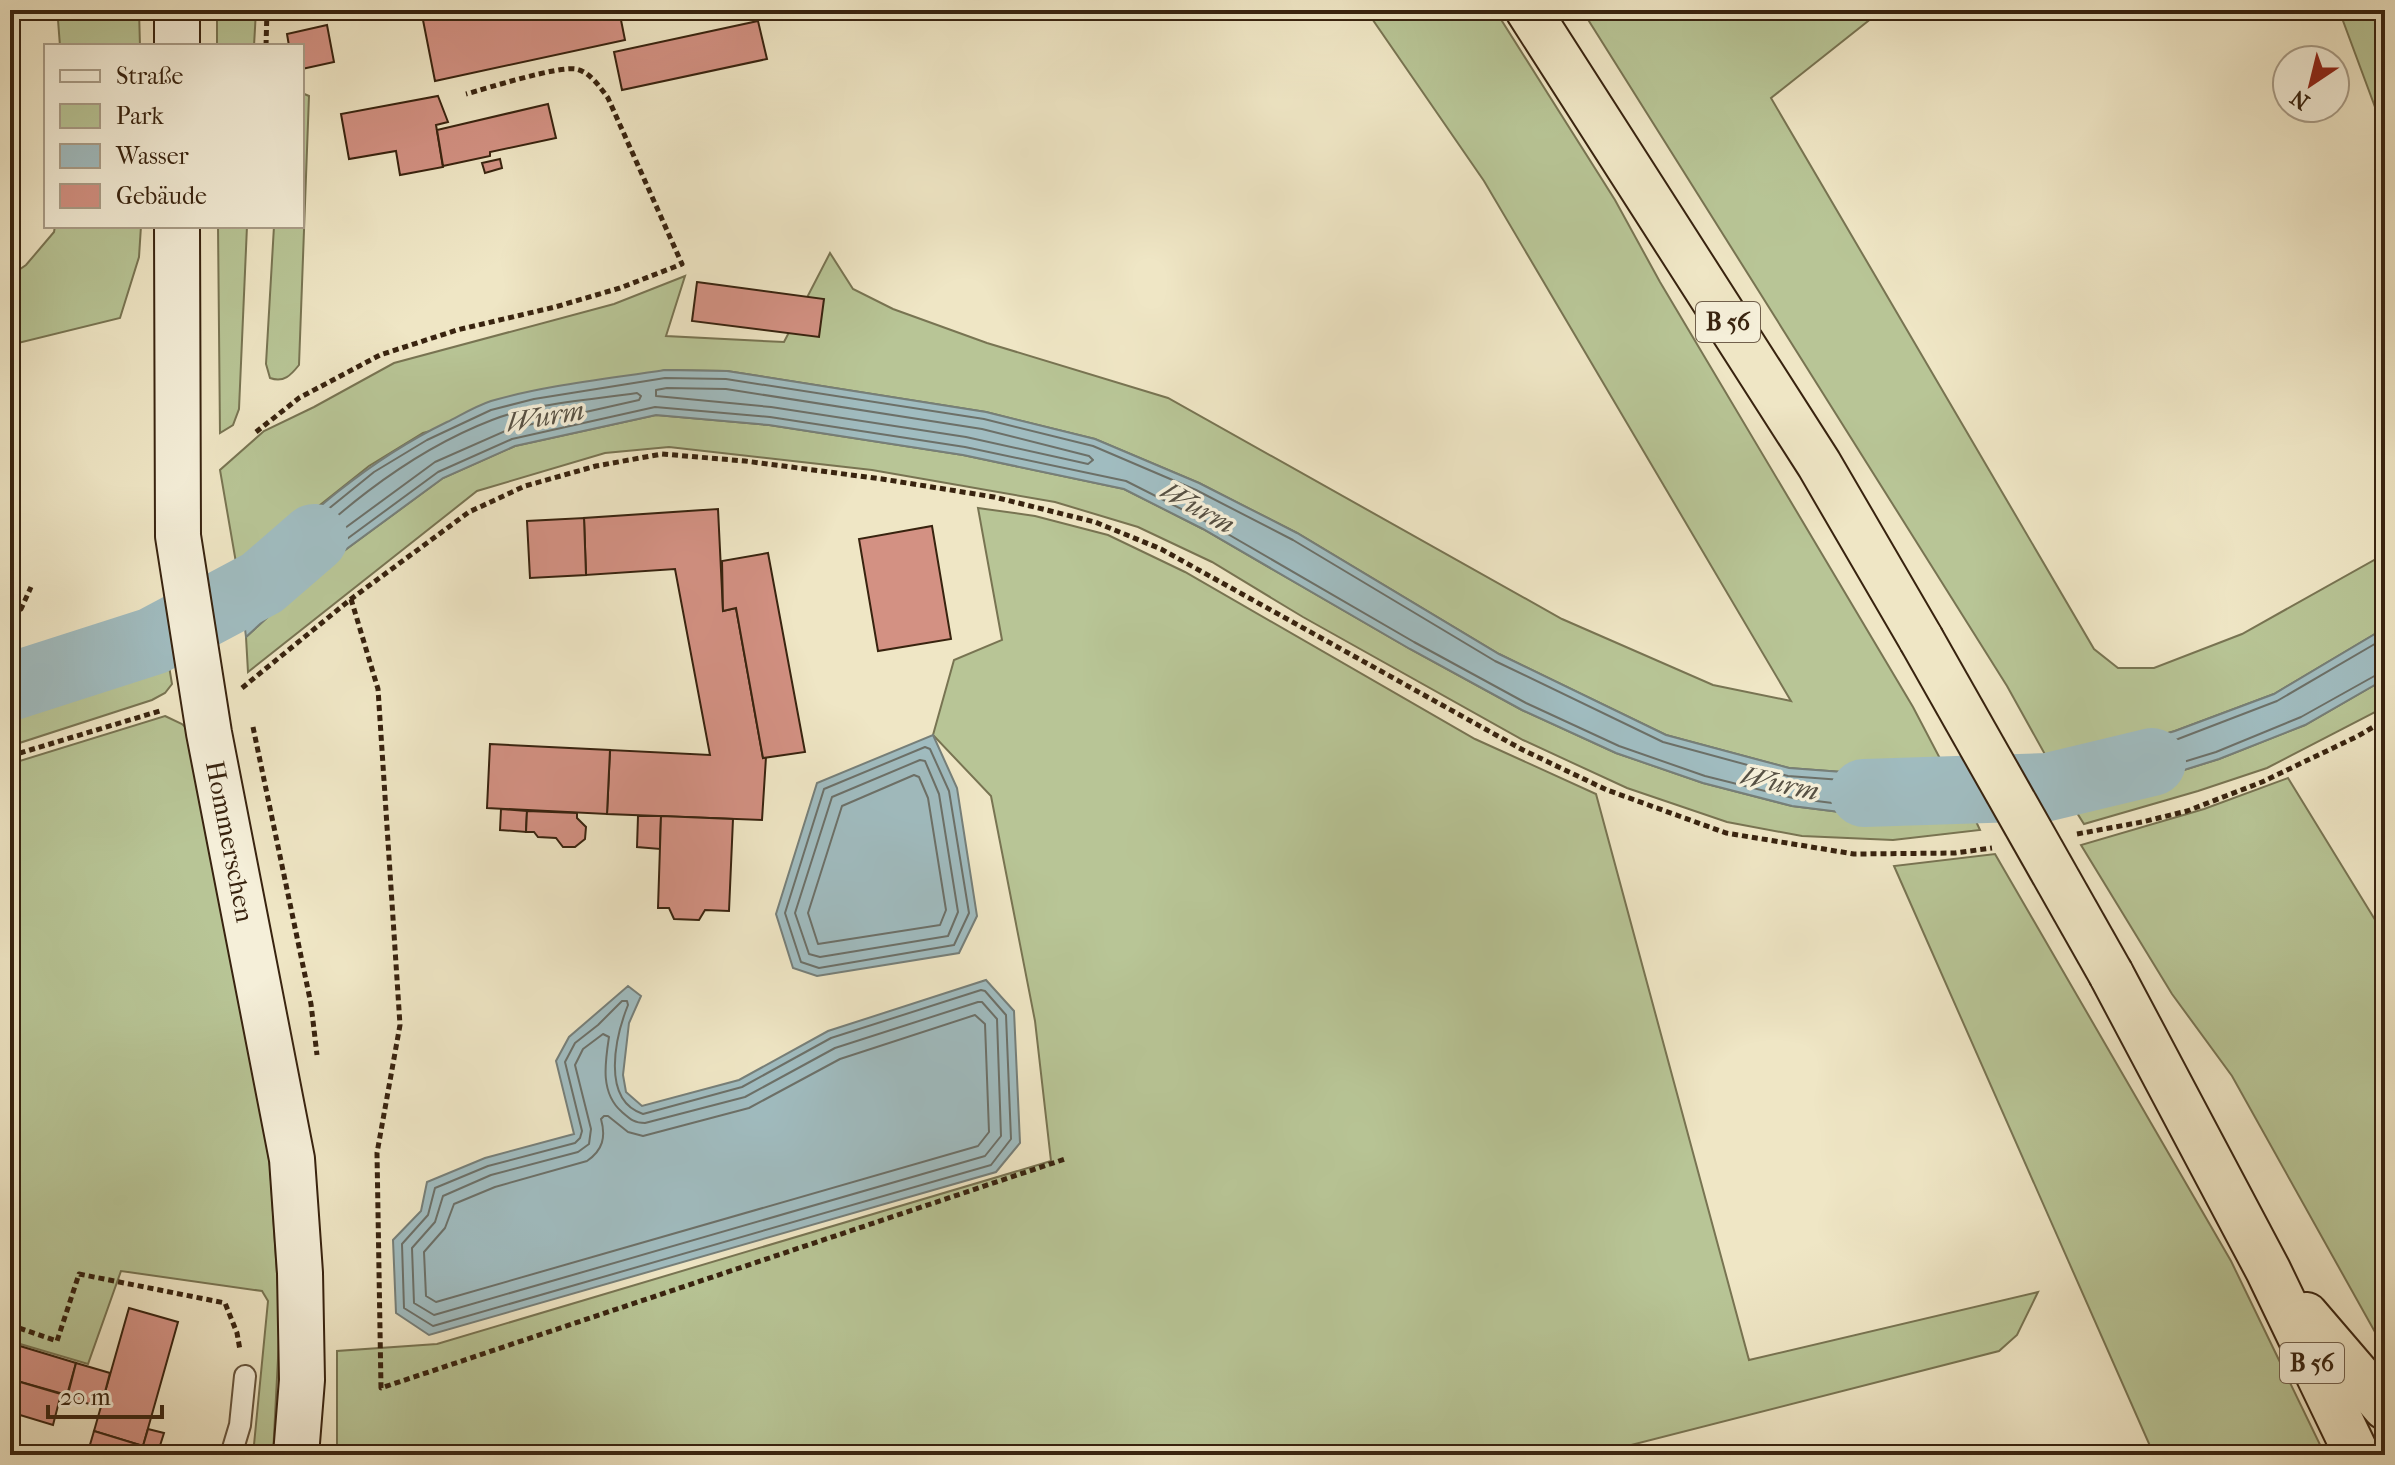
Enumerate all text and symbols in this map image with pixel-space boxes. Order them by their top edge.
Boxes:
legend [44,44,304,228]
north arrow [2271,44,2351,124]
text: Straße [116,62,183,90]
text: N [2286,84,2314,115]
text: Park [116,102,164,130]
text: Wasser [115,142,190,170]
text: Gebäude [116,182,207,210]
road number: B 56 [1696,302,1760,342]
water label: Wurm [503,393,587,439]
water label: Wurm [1155,473,1241,541]
street label: Hommerschen [199,758,261,925]
water label: Wurm [1738,759,1822,807]
road number: B 56 [2280,1343,2344,1383]
scale bar [48,1369,162,1419]
text: 20 m [60,1383,111,1411]

